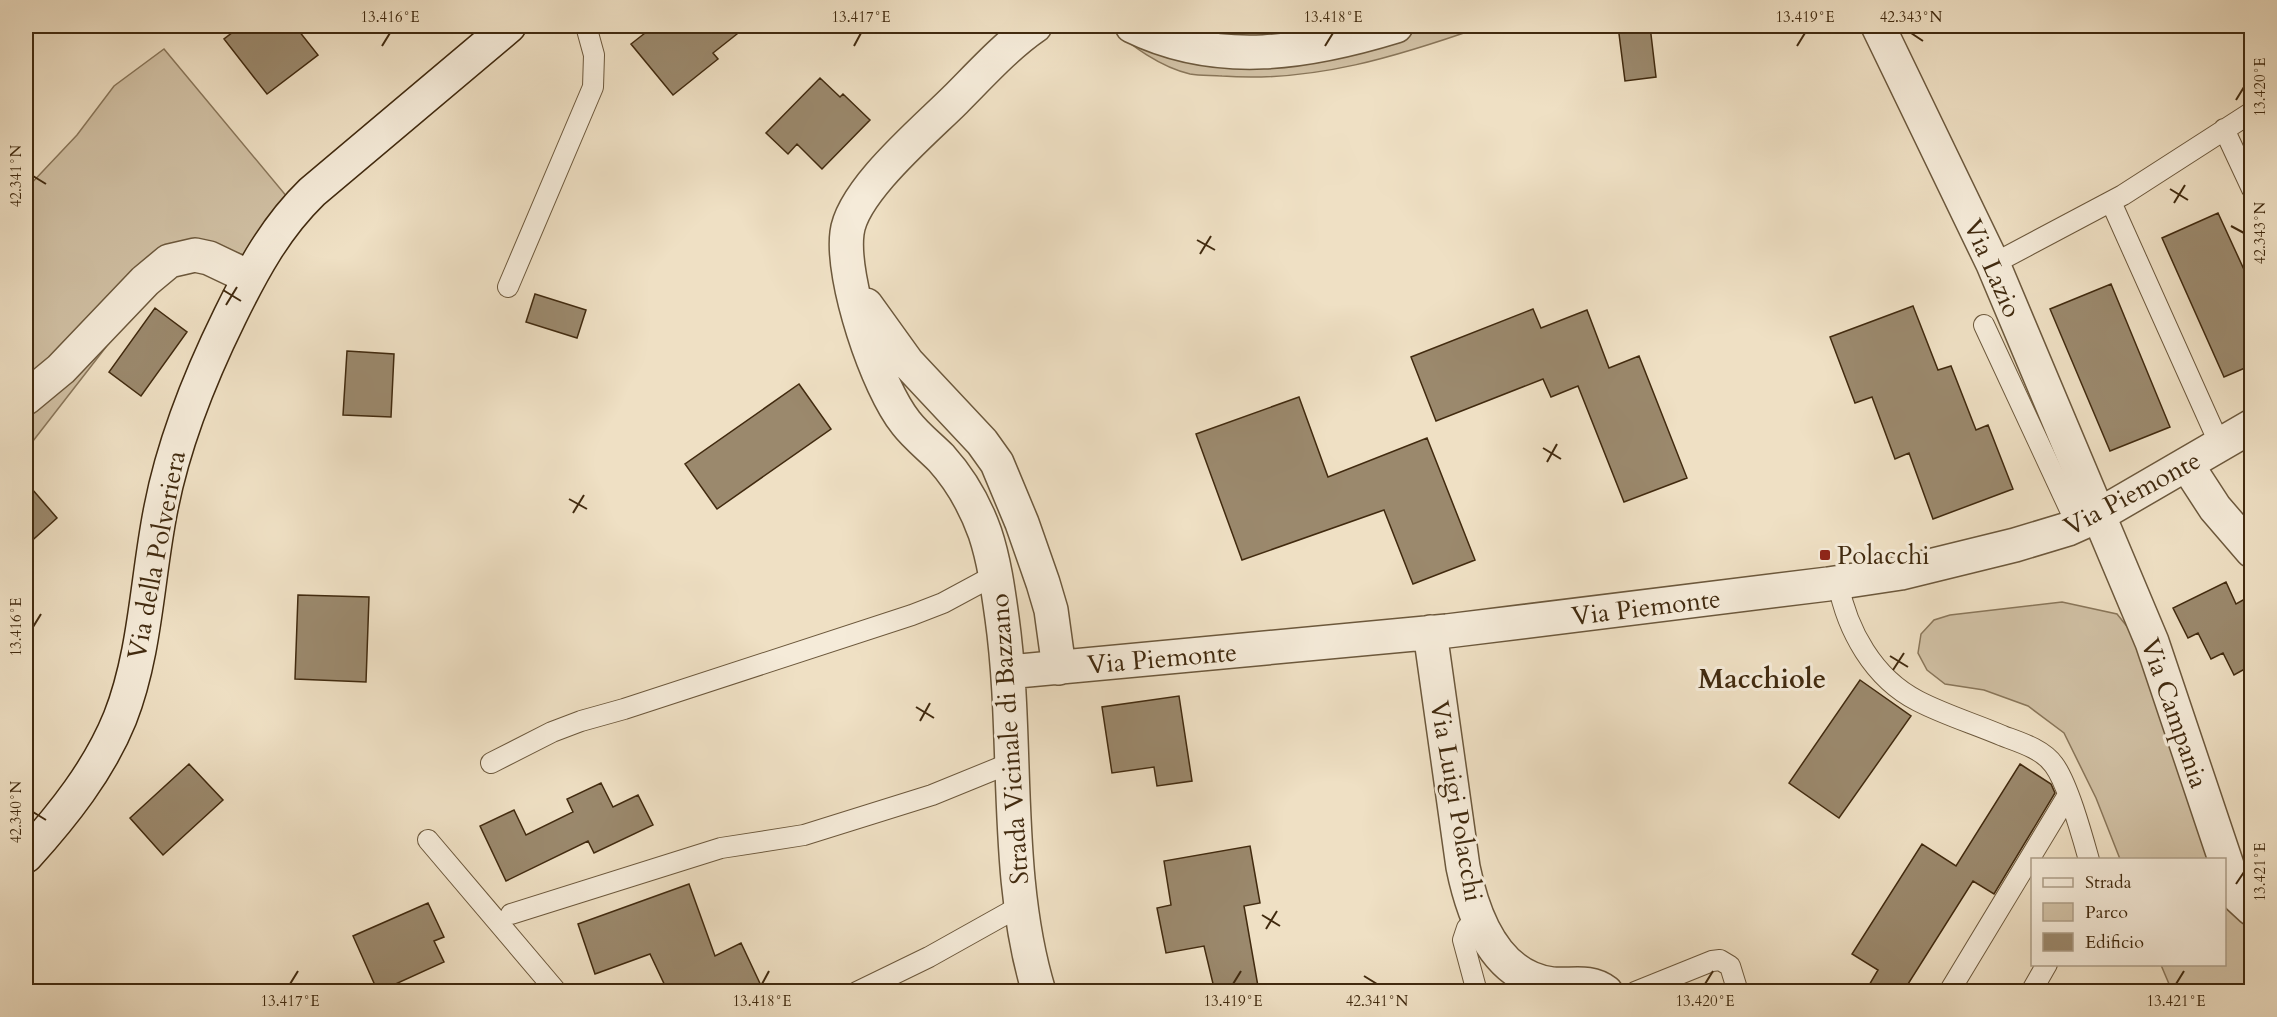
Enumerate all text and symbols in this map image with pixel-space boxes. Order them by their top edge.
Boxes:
text: 13.416°E [360,7,420,27]
text: 13.417°E [831,7,891,27]
text: 13.418°E [1303,7,1363,27]
text: 13.419°E [1775,7,1835,27]
text: 42.343°N [1880,7,1943,27]
text: 13.420°E [2250,57,2270,117]
text: 42.341°N [6,144,26,207]
text: 42.343°N [2250,201,2270,264]
street label: Via Lazio [1955,213,2030,323]
street label: Via Piemonte [2058,443,2207,544]
street label: Via della Polveriera [119,448,194,663]
place label: Polacchi [1837,538,1930,573]
marker: Polacchi [1818,548,1832,562]
street label: Via Piemonte [1569,581,1723,634]
street label: Strada Vicinale di Bazzano [982,592,1037,886]
text: 13.416°E [6,597,26,657]
street label: Via Campania [2133,634,2216,793]
street label: Via Piemonte [1086,635,1238,682]
district label: Macchiole [1698,661,1826,698]
street label: Via Luigi Polacchi [1422,698,1491,904]
text: 42.340°N [6,780,26,843]
text: 13.421°E [2250,842,2270,902]
legend [2031,858,2226,966]
text: Strada [2085,870,2132,895]
text: Parco [2085,900,2128,925]
text: Edificio [2085,930,2144,955]
text: 13.417°E [260,991,320,1011]
text: 13.418°E [732,991,792,1011]
text: 13.419°E [1203,991,1263,1011]
text: 42.341°N [1346,991,1409,1011]
text: 13.420°E [1675,991,1735,1011]
text: 13.421°E [2146,991,2206,1011]

